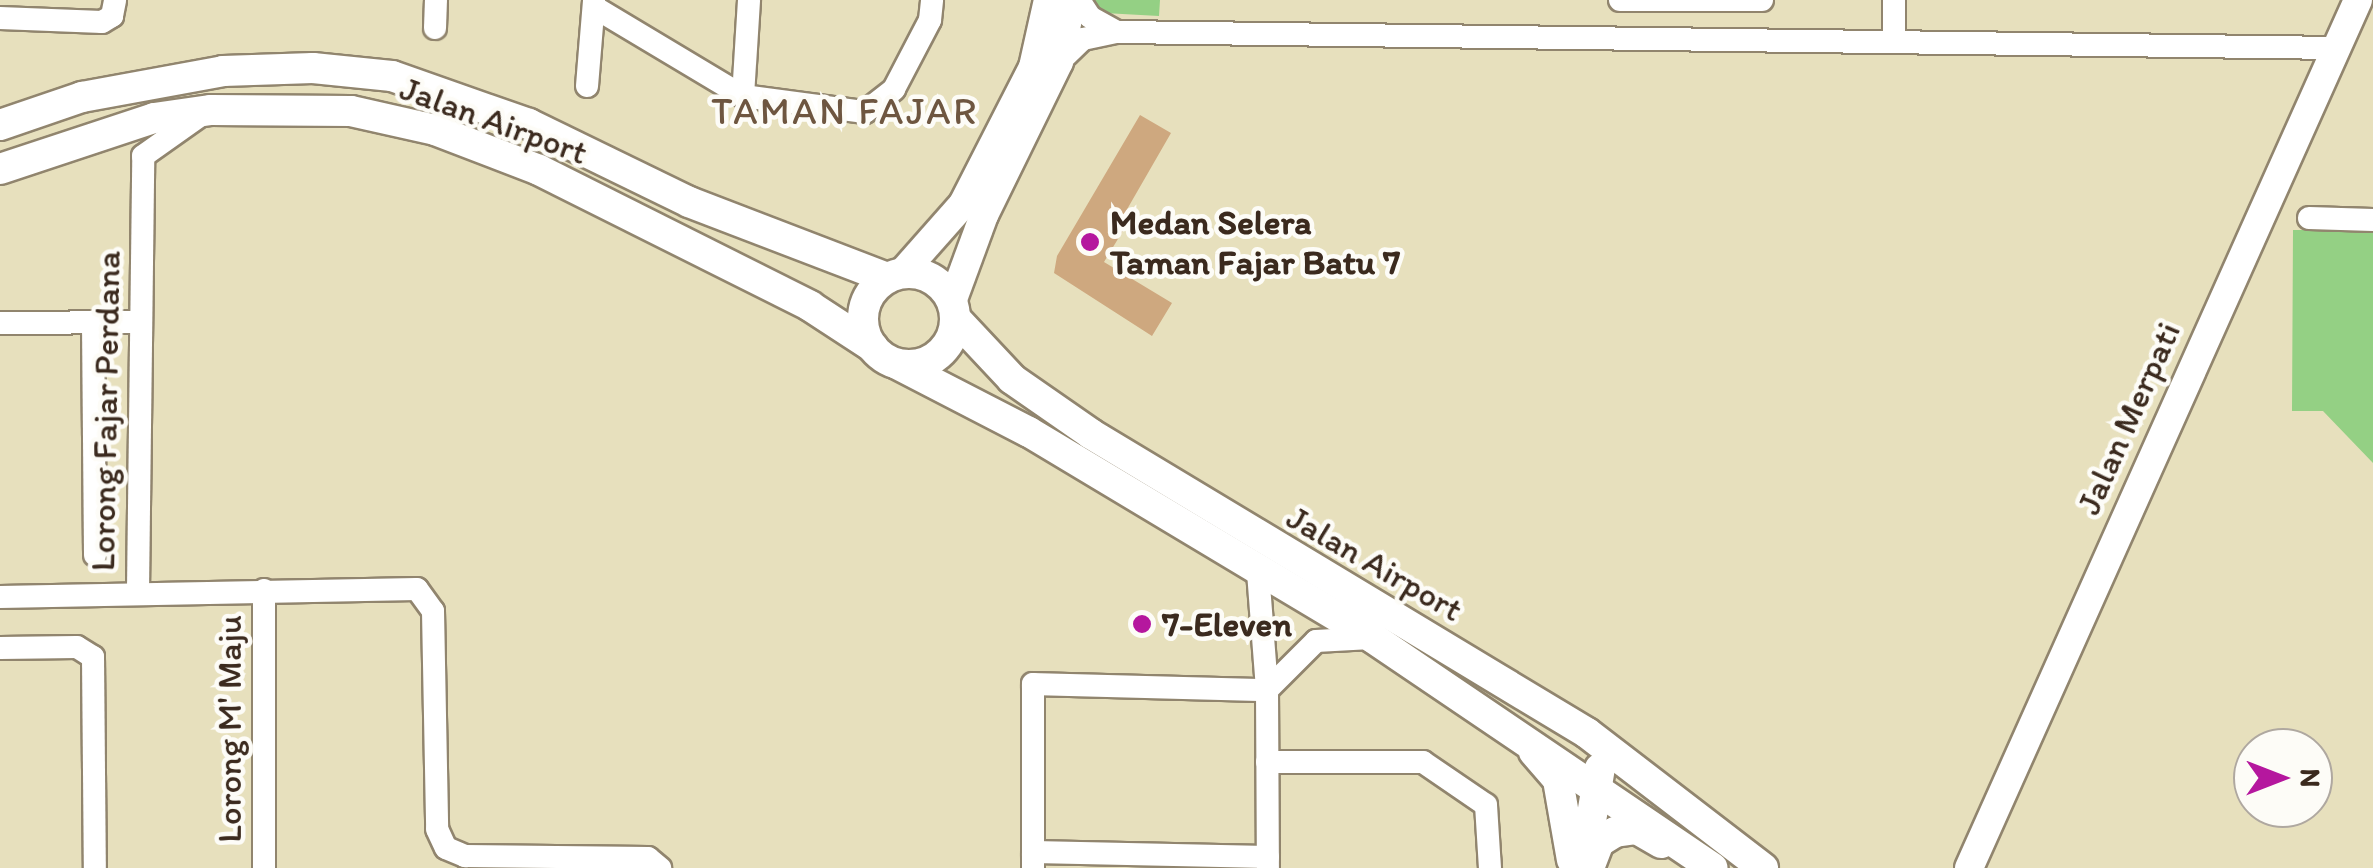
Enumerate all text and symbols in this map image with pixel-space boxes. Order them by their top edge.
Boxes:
street label: Jalan Airport [395,67,593,173]
district label: TAMAN FAJAR [711,89,979,135]
place label: Medan Selera Taman Fajar Batu 7 [1110,201,1398,283]
marker: Medan Selera Taman Fajar Batu 7 [1079,231,1101,253]
street label: Lorong Fajar Perdana [81,252,129,570]
street label: Jalan Merpati [2068,317,2188,519]
street label: Jalan Airport [1280,496,1470,630]
place label: 7-Eleven [1162,603,1292,645]
marker: 7-Eleven [1131,613,1153,635]
street label: Lorong M' Maju [208,615,250,843]
north arrow [2233,728,2333,828]
text: N [2294,769,2328,787]

